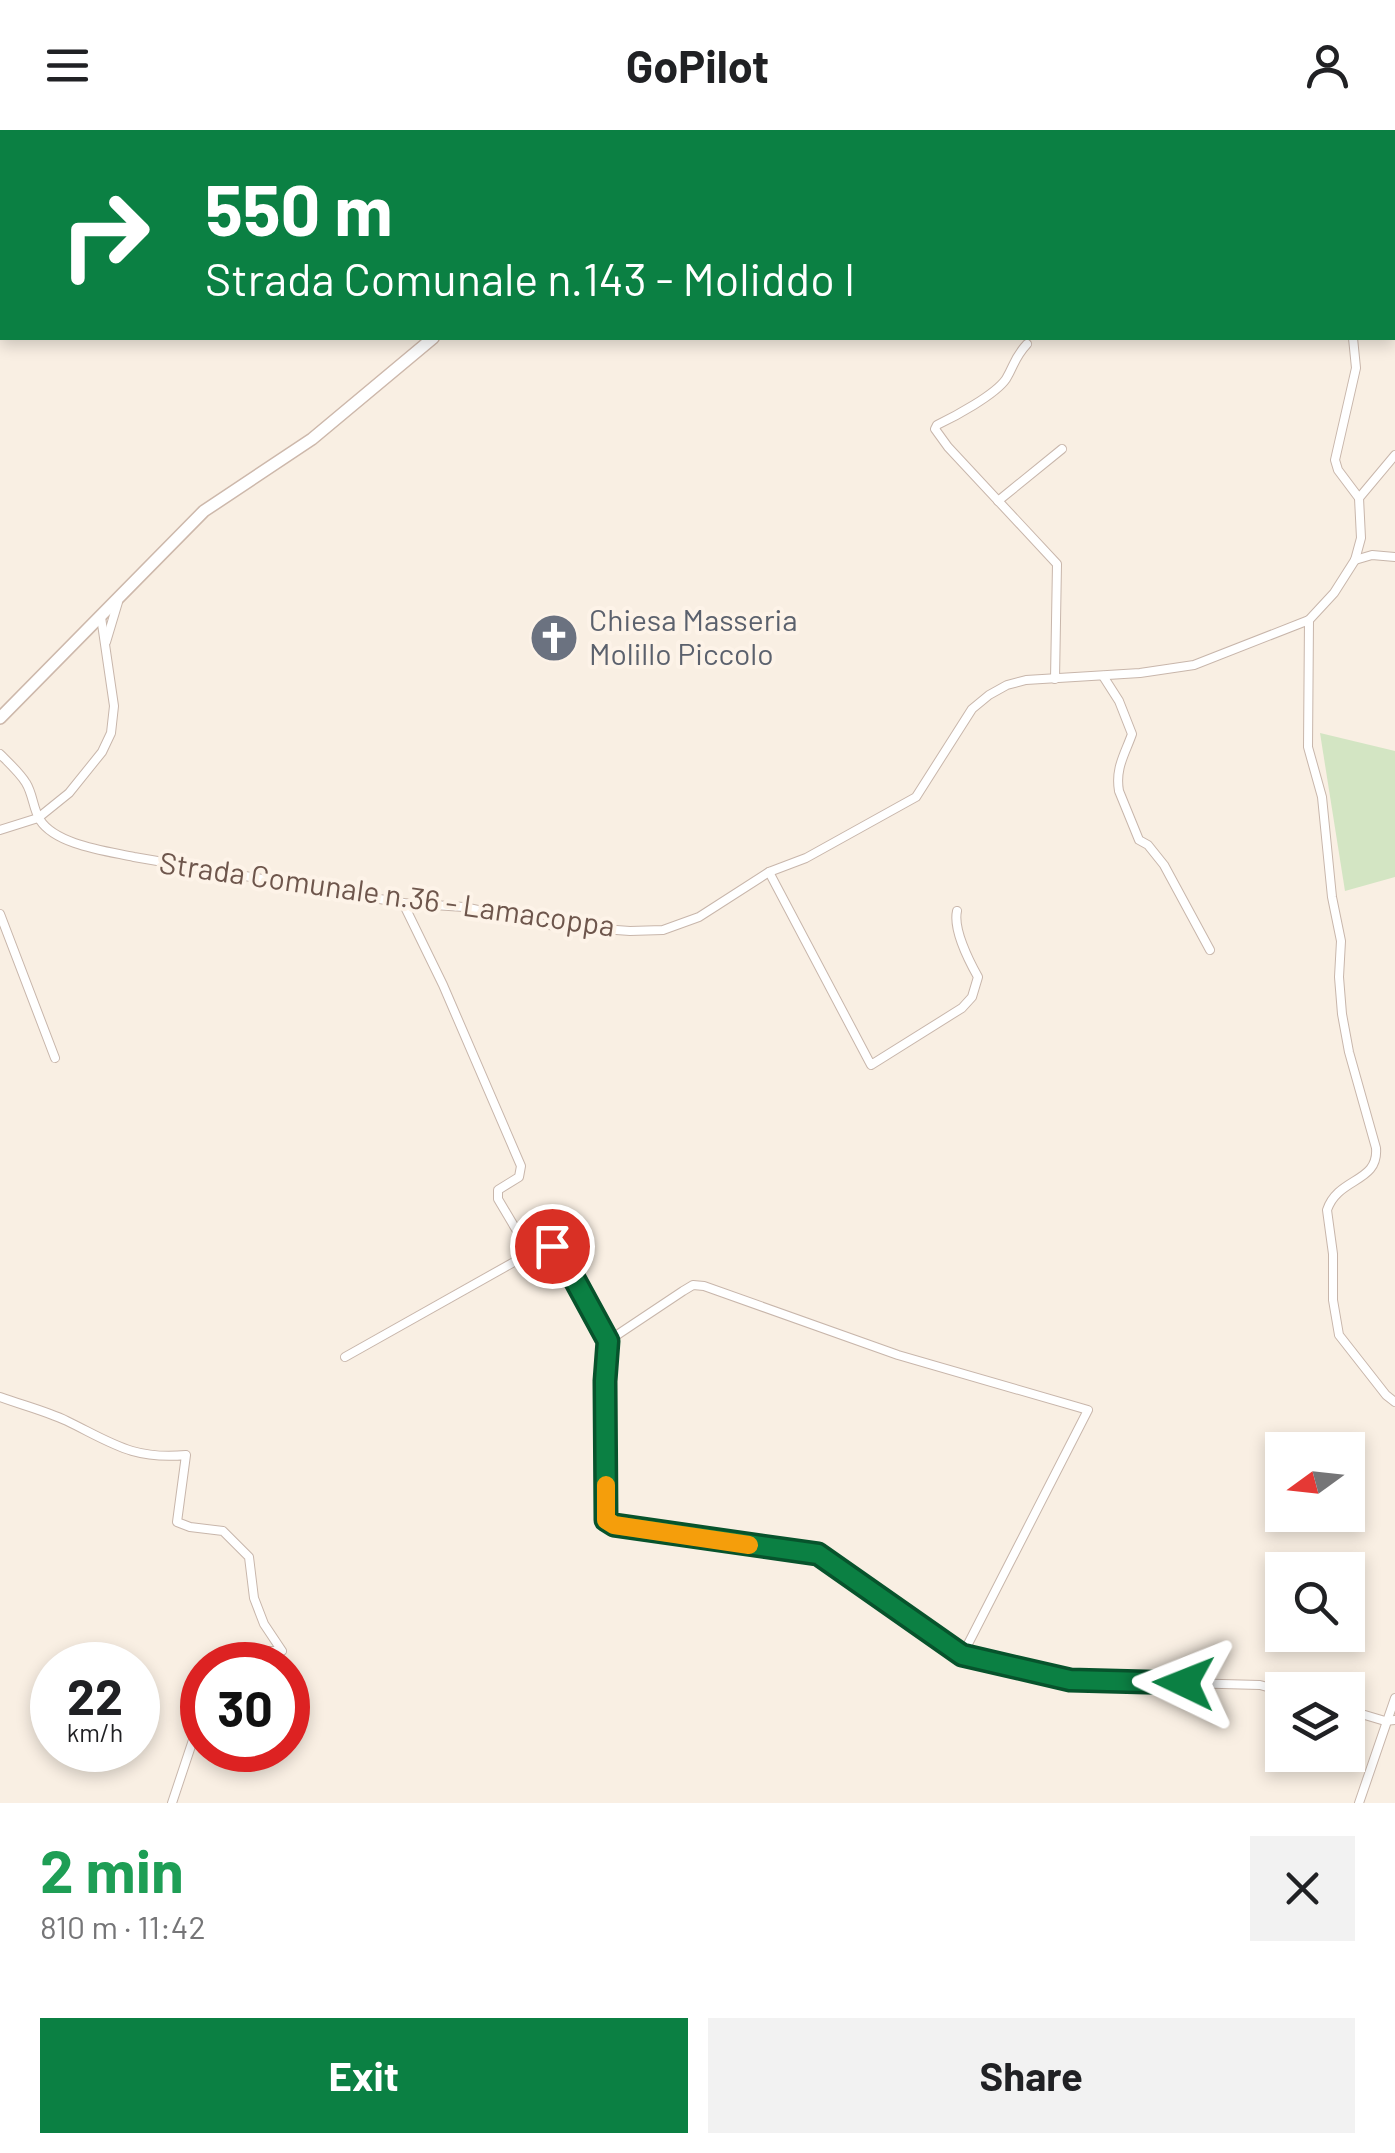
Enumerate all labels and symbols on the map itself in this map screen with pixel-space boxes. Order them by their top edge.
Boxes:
place label: Chiesa Masseria Molillo Piccolo [589,601,798,671]
church icon: Chiesa Masseria Molillo Piccolo [528,612,580,664]
street label: Strada Comunale n.36 - Lamacoppa [157,843,617,943]
pin [510,1204,595,1289]
north arrow [1265,1432,1365,1532]
position arrow [1132,1631,1236,1735]
speed limit sign: 30 [180,1642,310,1772]

